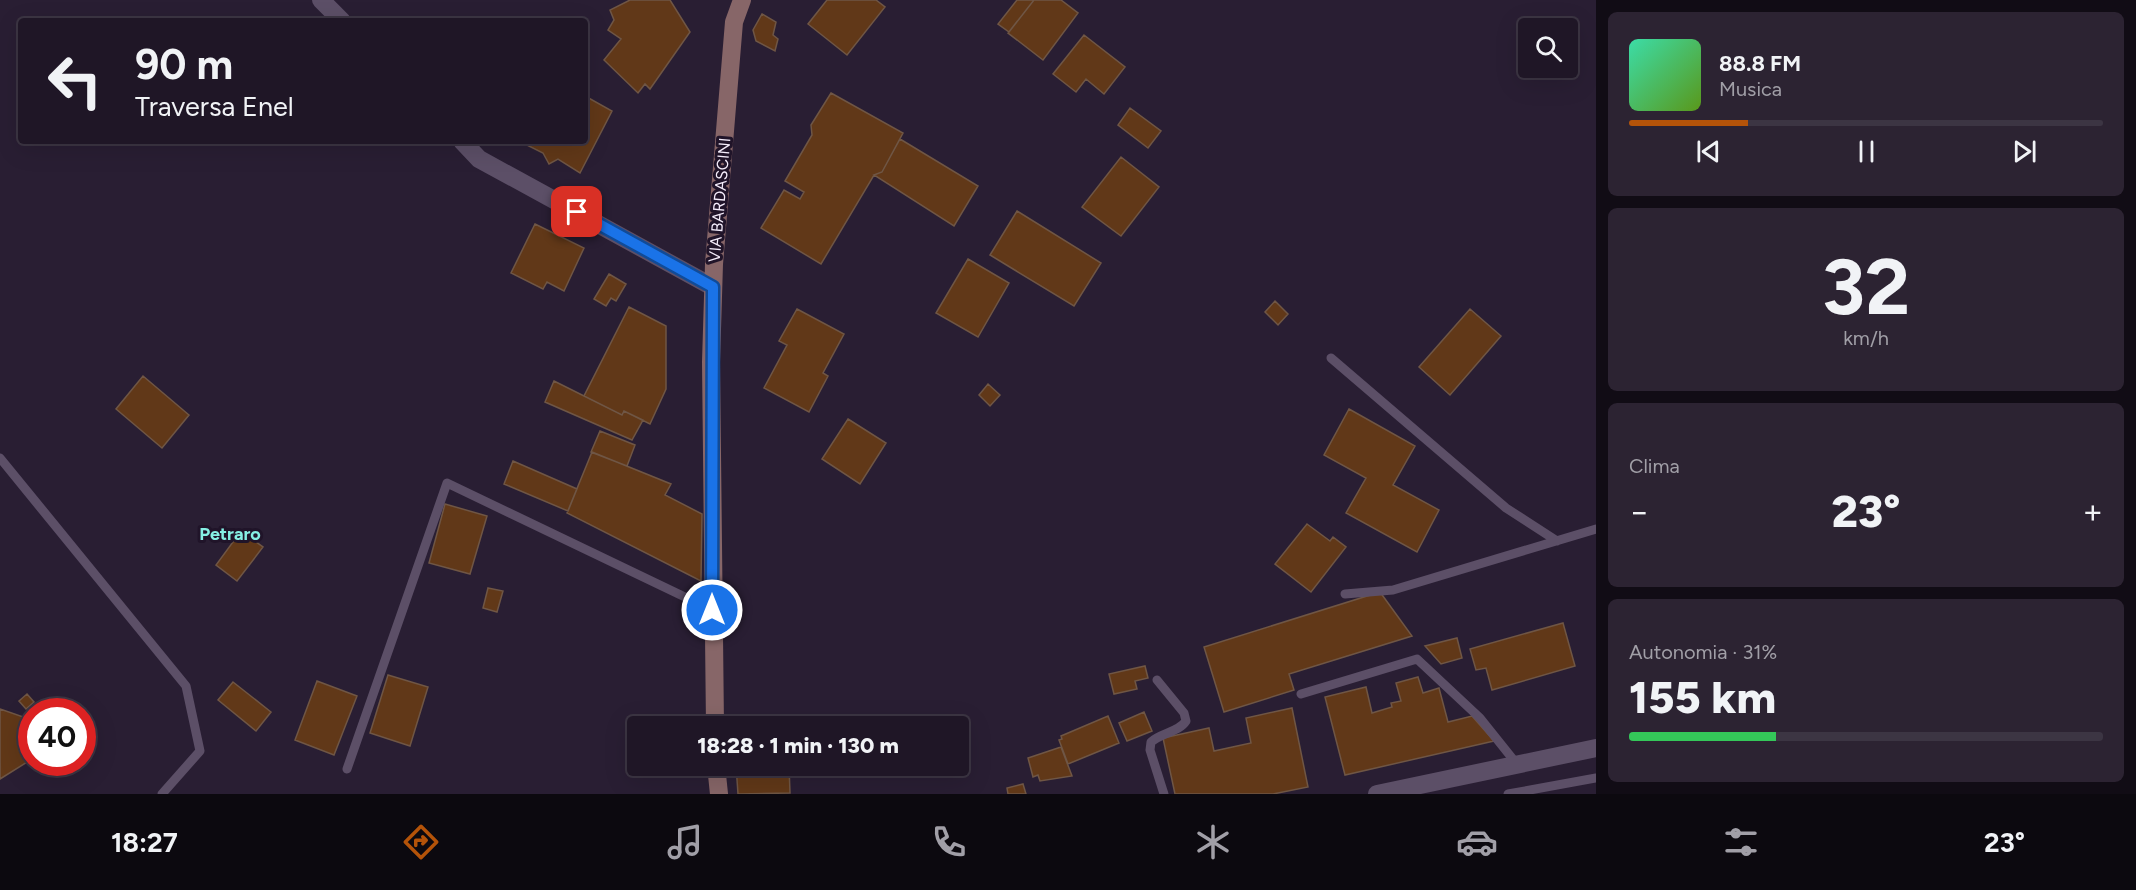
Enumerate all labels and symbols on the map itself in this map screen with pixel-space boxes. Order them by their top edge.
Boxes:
street label: VIA BARDASCINI [705,137,734,263]
pin [551,186,602,237]
district label: Petraro [199,523,261,545]
position arrow [680,578,744,642]
speed limit sign: 40 [18,698,96,776]

